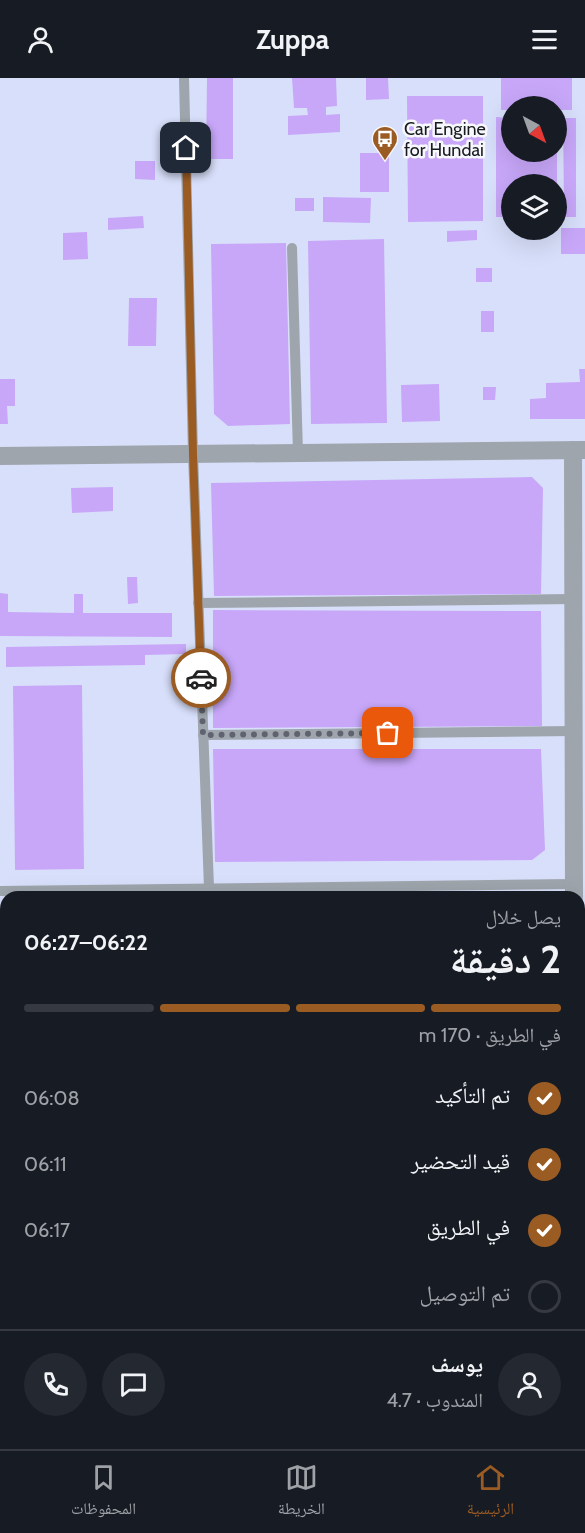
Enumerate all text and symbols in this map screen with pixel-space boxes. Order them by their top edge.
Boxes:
icon: person [24,23,57,56]
text: Zuppa [256,23,329,56]
icon: menu [528,23,561,56]
north arrow [501,96,567,162]
map controls [501,96,567,240]
place label: Car Engine for Hundai [404,118,486,161]
pin [160,122,211,173]
bus stop icon: Car Engine for Hundai [370,124,400,162]
icon: home [169,131,202,164]
button: layers [501,174,567,240]
courier [171,648,231,708]
icon: car [185,662,218,695]
pin [362,707,413,758]
icon: bag [371,716,404,749]
text: يصل خلال [485,905,561,929]
text: 06:22–06:27 [24,929,148,956]
text: 2 دقيقة [450,935,561,983]
text: في الطريق · 170 m [419,1023,561,1047]
text: تم التأكيد [435,1082,510,1109]
icon: check [528,1082,561,1115]
text: 06:08 [24,1086,80,1110]
text: قيد التحضير [411,1148,510,1175]
icon: check [528,1148,561,1181]
text: 06:11 [24,1152,67,1176]
text: في الطريق [426,1214,510,1241]
icon: check [528,1214,561,1247]
text: 06:17 [24,1218,70,1242]
text: تم التوصيل [420,1280,510,1307]
text: يوسف [431,1351,483,1378]
button: phone [24,1353,87,1416]
button: chat [102,1353,165,1416]
button: person [498,1353,561,1416]
text: المندوب · 4.7 [386,1388,483,1412]
tab: المحفوظات [71,1461,136,1524]
tab: الخريطة [278,1461,325,1524]
tab: الرئيسية [467,1461,514,1524]

